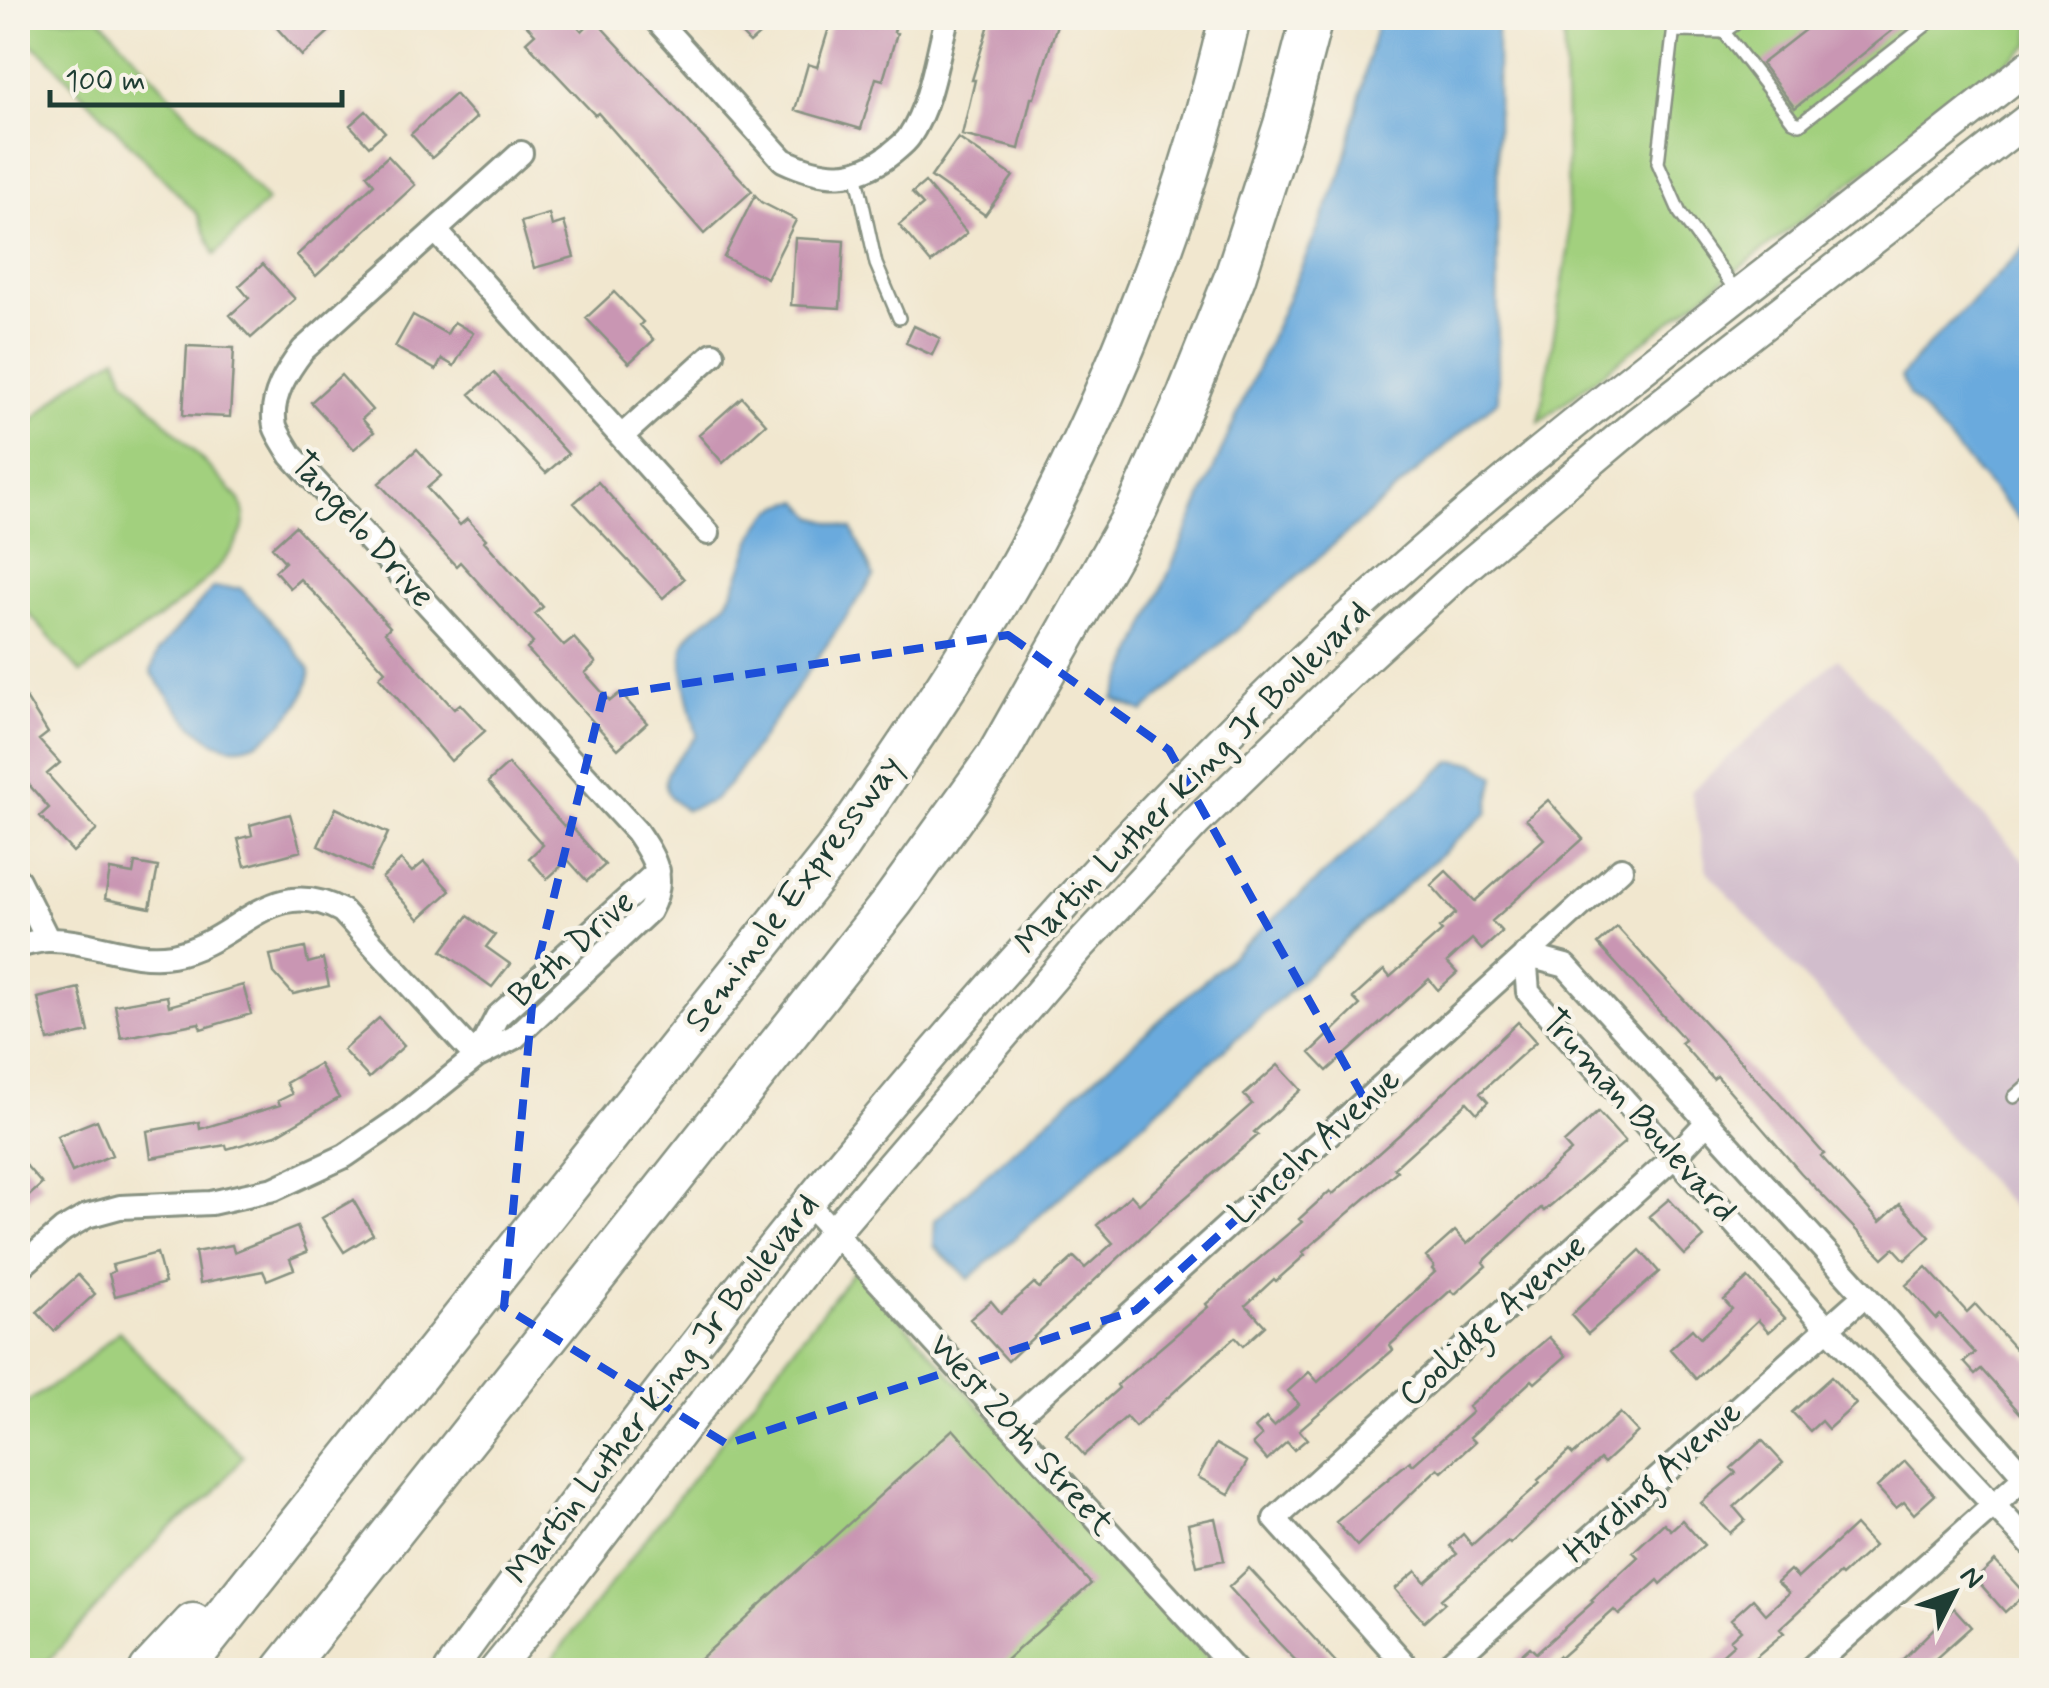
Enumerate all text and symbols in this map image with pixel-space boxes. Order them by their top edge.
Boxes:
scale bar [50,45,342,107]
text: 100 m [65,62,146,101]
street label: Tangelo Drive [277,442,445,620]
street label: Martin Luther King Jr Boulevard [1005,590,1381,966]
street label: Seminole Expressway [675,746,913,1042]
street label: Beth Drive [499,880,645,1018]
street label: Truman Boulevard [1531,999,1747,1233]
street label: Lincoln Avenue [1219,1057,1411,1235]
street label: Martin Luther King Jr Boulevard [496,1184,830,1594]
street label: Coolidge Avenue [1389,1224,1600,1421]
street label: West 20th Street [918,1324,1125,1546]
street label: Harding Avenue [1554,1389,1755,1577]
north arrow [1904,1543,2004,1643]
text: N [1951,1559,1991,1597]

